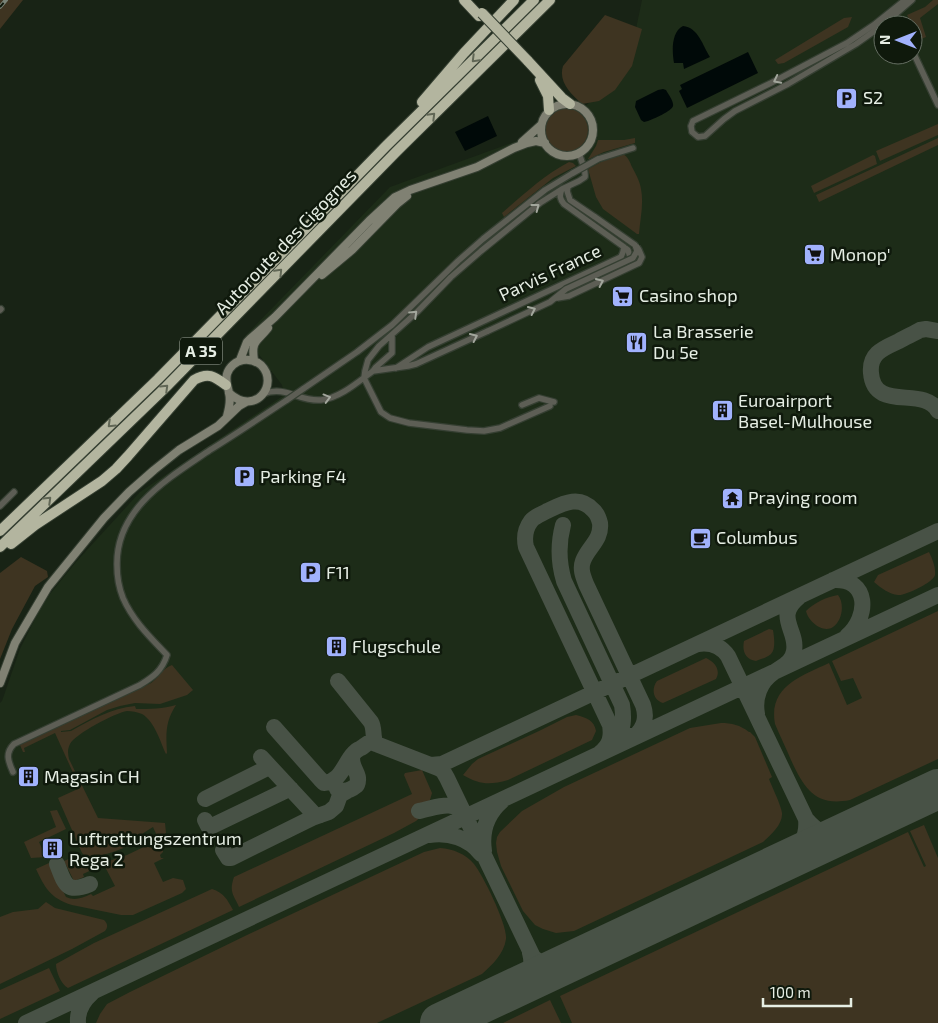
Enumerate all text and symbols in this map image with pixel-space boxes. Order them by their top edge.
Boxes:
north arrow [873,15,923,65]
text: N [876,35,893,45]
one-way arrow [471,53,480,62]
one-way arrow [773,74,782,84]
parking icon: S2 [835,86,859,110]
place label: S2 [863,86,883,108]
one-way arrow [426,113,435,122]
street label: Autoroute des Cigognes [210,164,361,319]
one-way arrow [530,204,539,212]
street label: Parvis France [495,239,604,305]
supermarket icon: Monop' [802,243,826,267]
place label: Monop' [830,243,891,265]
one-way arrow [273,269,282,278]
one-way arrow [595,278,604,288]
supermarket icon: Casino shop [611,284,635,308]
place label: Casino shop [639,284,738,306]
one-way arrow [527,306,536,316]
one-way arrow [409,311,418,320]
place label: La Brasserie Du 5e [653,320,754,363]
restaurant icon: La Brasserie Du 5e [625,330,649,354]
one-way arrow [469,333,478,344]
road number: A 35 [180,338,222,364]
one-way arrow [159,384,168,393]
place label: Euroairport Basel-Mulhouse [738,389,872,432]
one-way arrow [322,393,331,403]
building icon: Euroairport Basel-Mulhouse [710,399,734,423]
one-way arrow [108,418,117,427]
parking icon: Parking F4 [232,465,256,489]
place label: Parking F4 [260,465,347,487]
temple icon: Praying room [720,486,744,510]
place label: Praying room [748,486,857,508]
one-way arrow [42,497,51,506]
cafe icon: Columbus [688,526,712,550]
place label: Columbus [716,526,798,548]
parking icon: F11 [298,561,322,585]
place label: F11 [326,561,350,583]
building icon: Flugschule [324,635,348,659]
place label: Flugschule [352,635,441,657]
building icon: Magasin CH [16,765,40,789]
place label: Magasin CH [44,765,140,787]
place label: Luftrettungszentrum Rega 2 [69,827,242,870]
building icon: Luftrettungszentrum Rega 2 [41,837,65,861]
scale bar [763,976,850,1008]
text: 100 m [770,983,811,1001]

